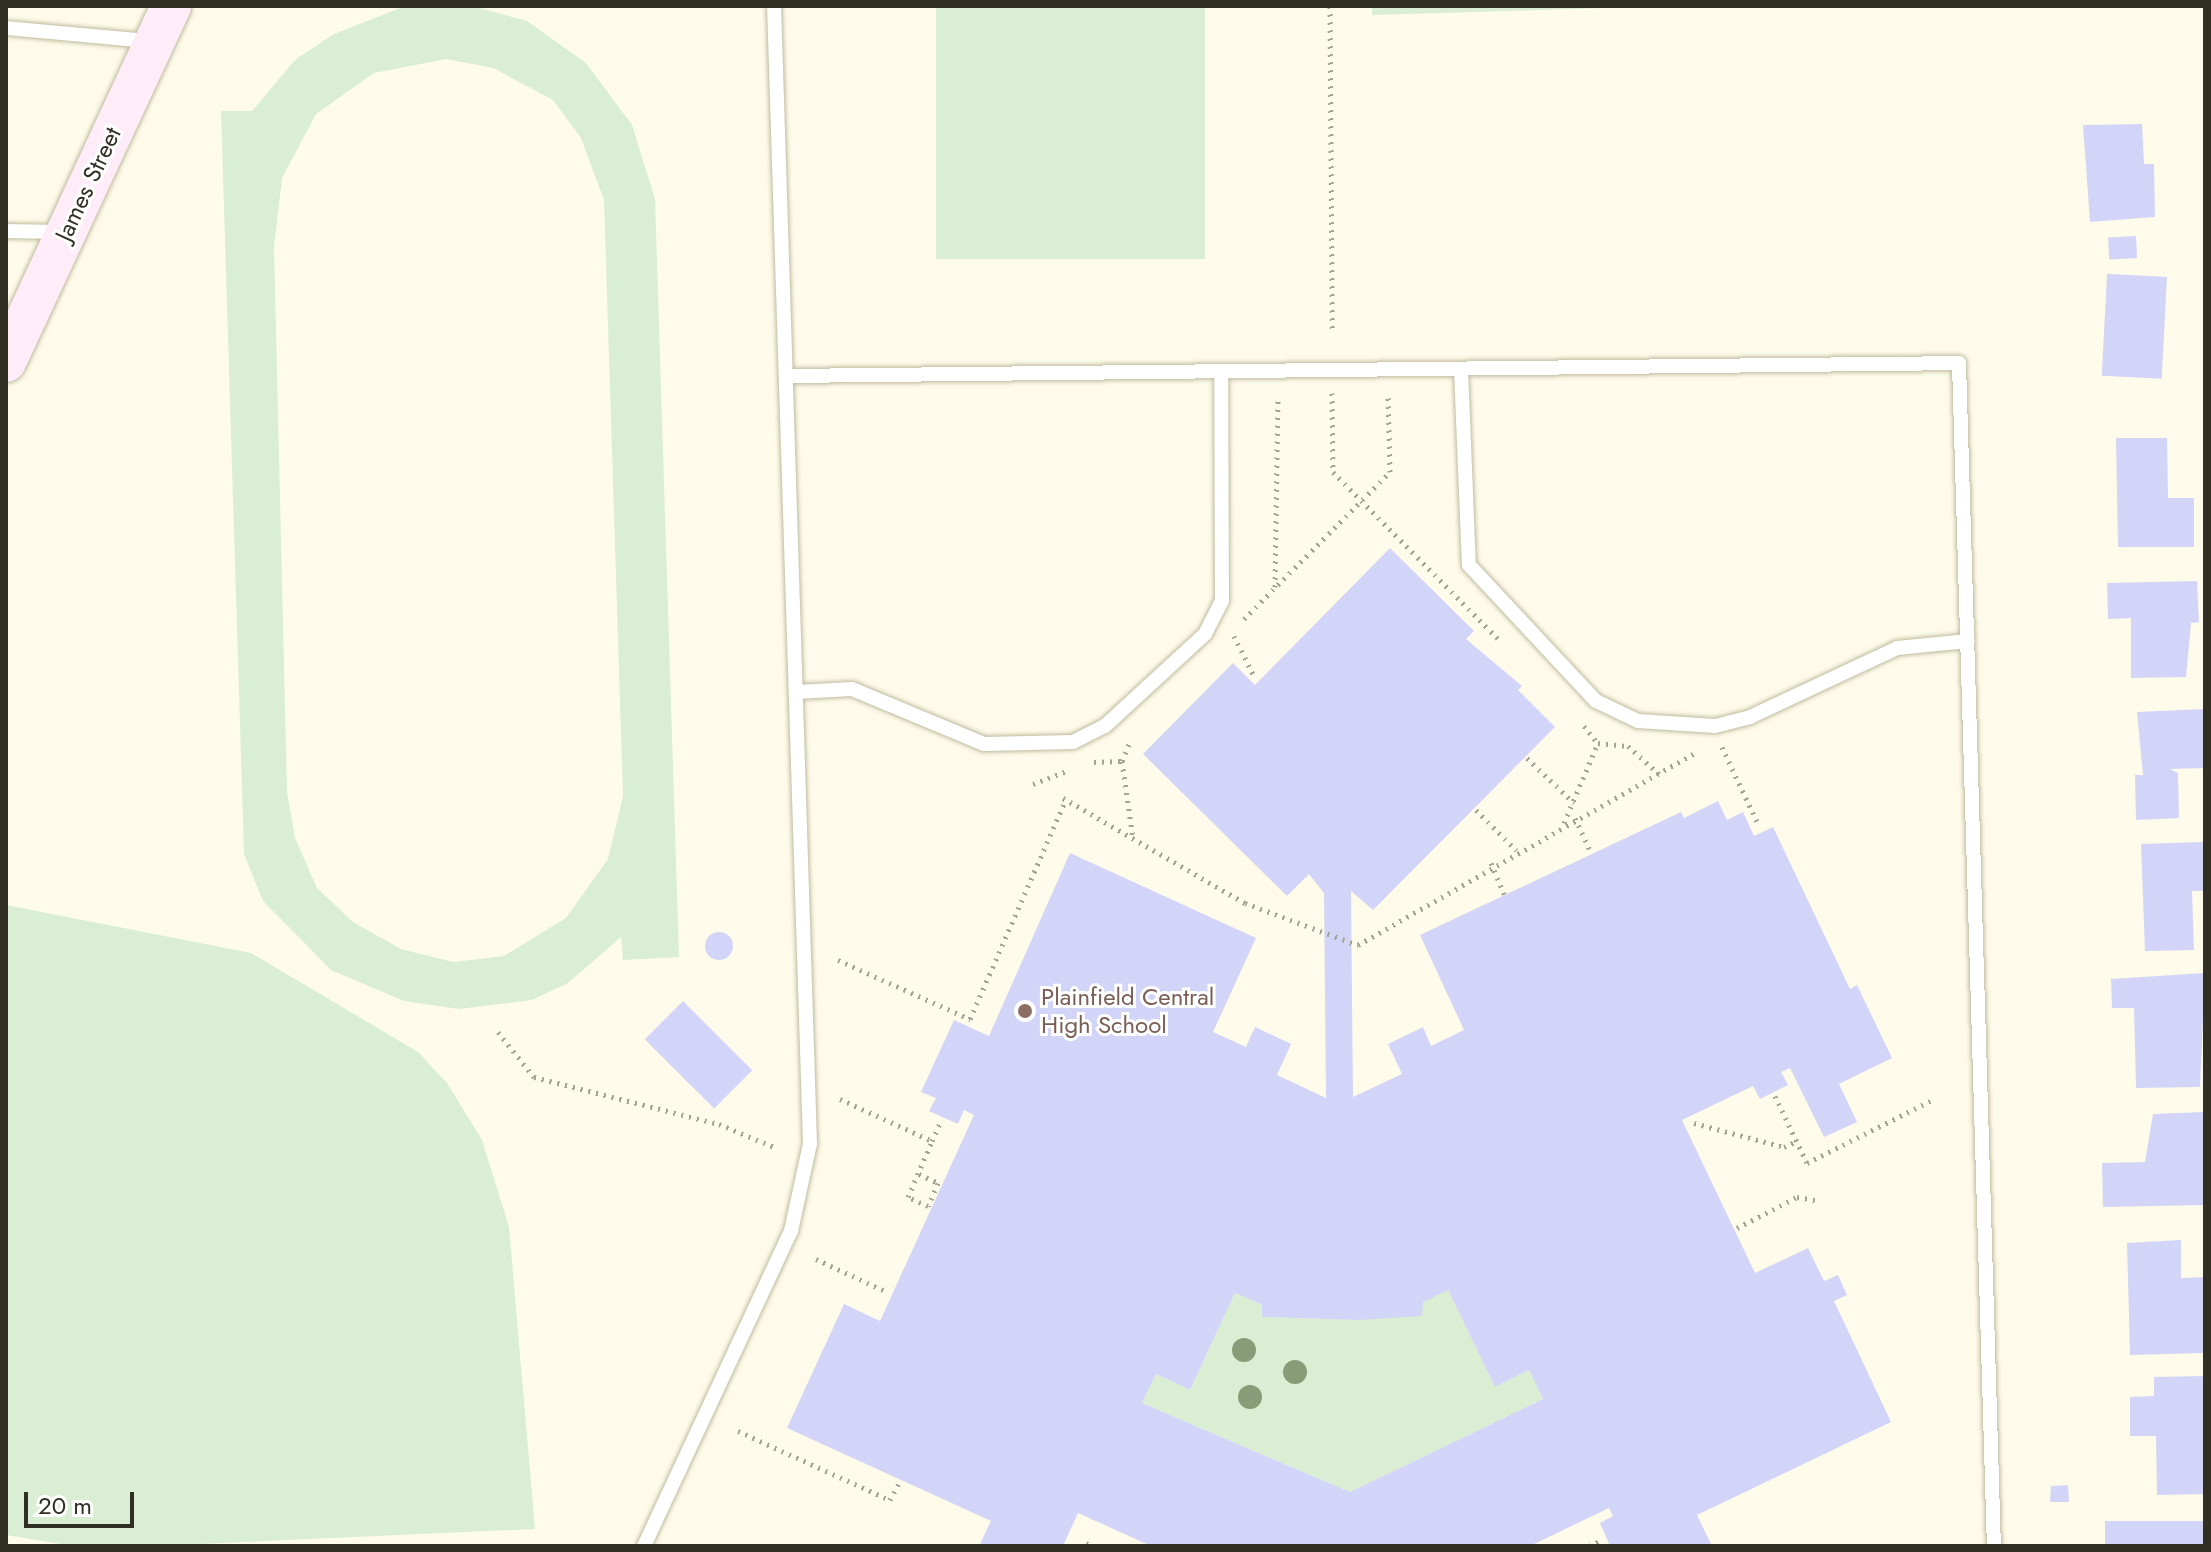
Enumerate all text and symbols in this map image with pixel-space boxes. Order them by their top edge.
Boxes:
street label: James Street [49,122,127,246]
place label: Plainfield Central High School [1041,983,1214,1039]
marker: Plainfield Central High School [1016,1002,1034,1020]
scale bar [28,1476,138,1526]
text: 20 m [38,1488,92,1523]

